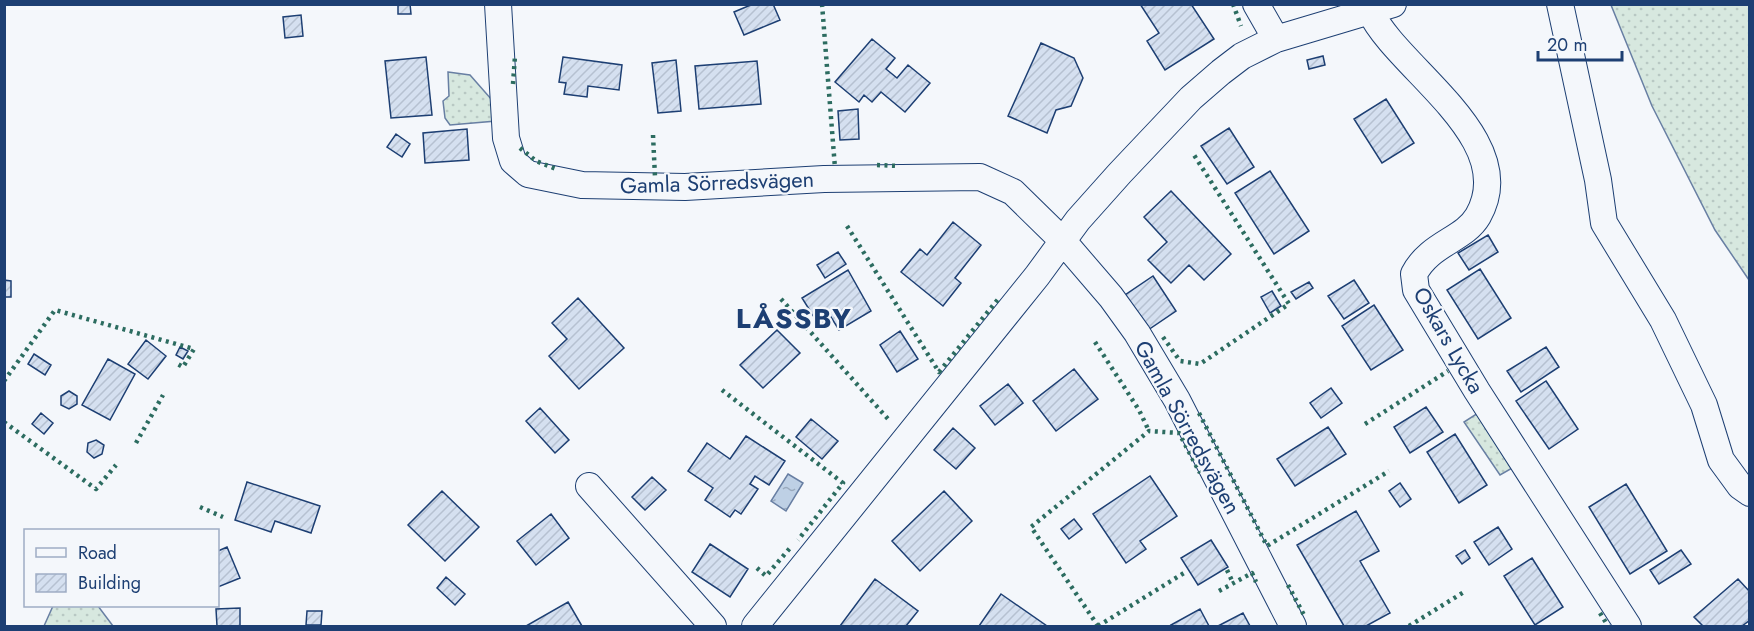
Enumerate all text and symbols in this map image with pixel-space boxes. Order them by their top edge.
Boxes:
scale bar [1538,24,1622,62]
text: 20 m [1547,32,1587,58]
street label: Gamla Sörredsvägen [619,163,815,201]
street label: Oskars Lycka [1406,281,1492,399]
district label: LÅSSBY [736,298,852,339]
street label: Gamla Sörredsvägen [1127,334,1249,520]
legend [24,529,219,607]
text: Road [78,540,117,566]
text: Building [78,570,141,596]

